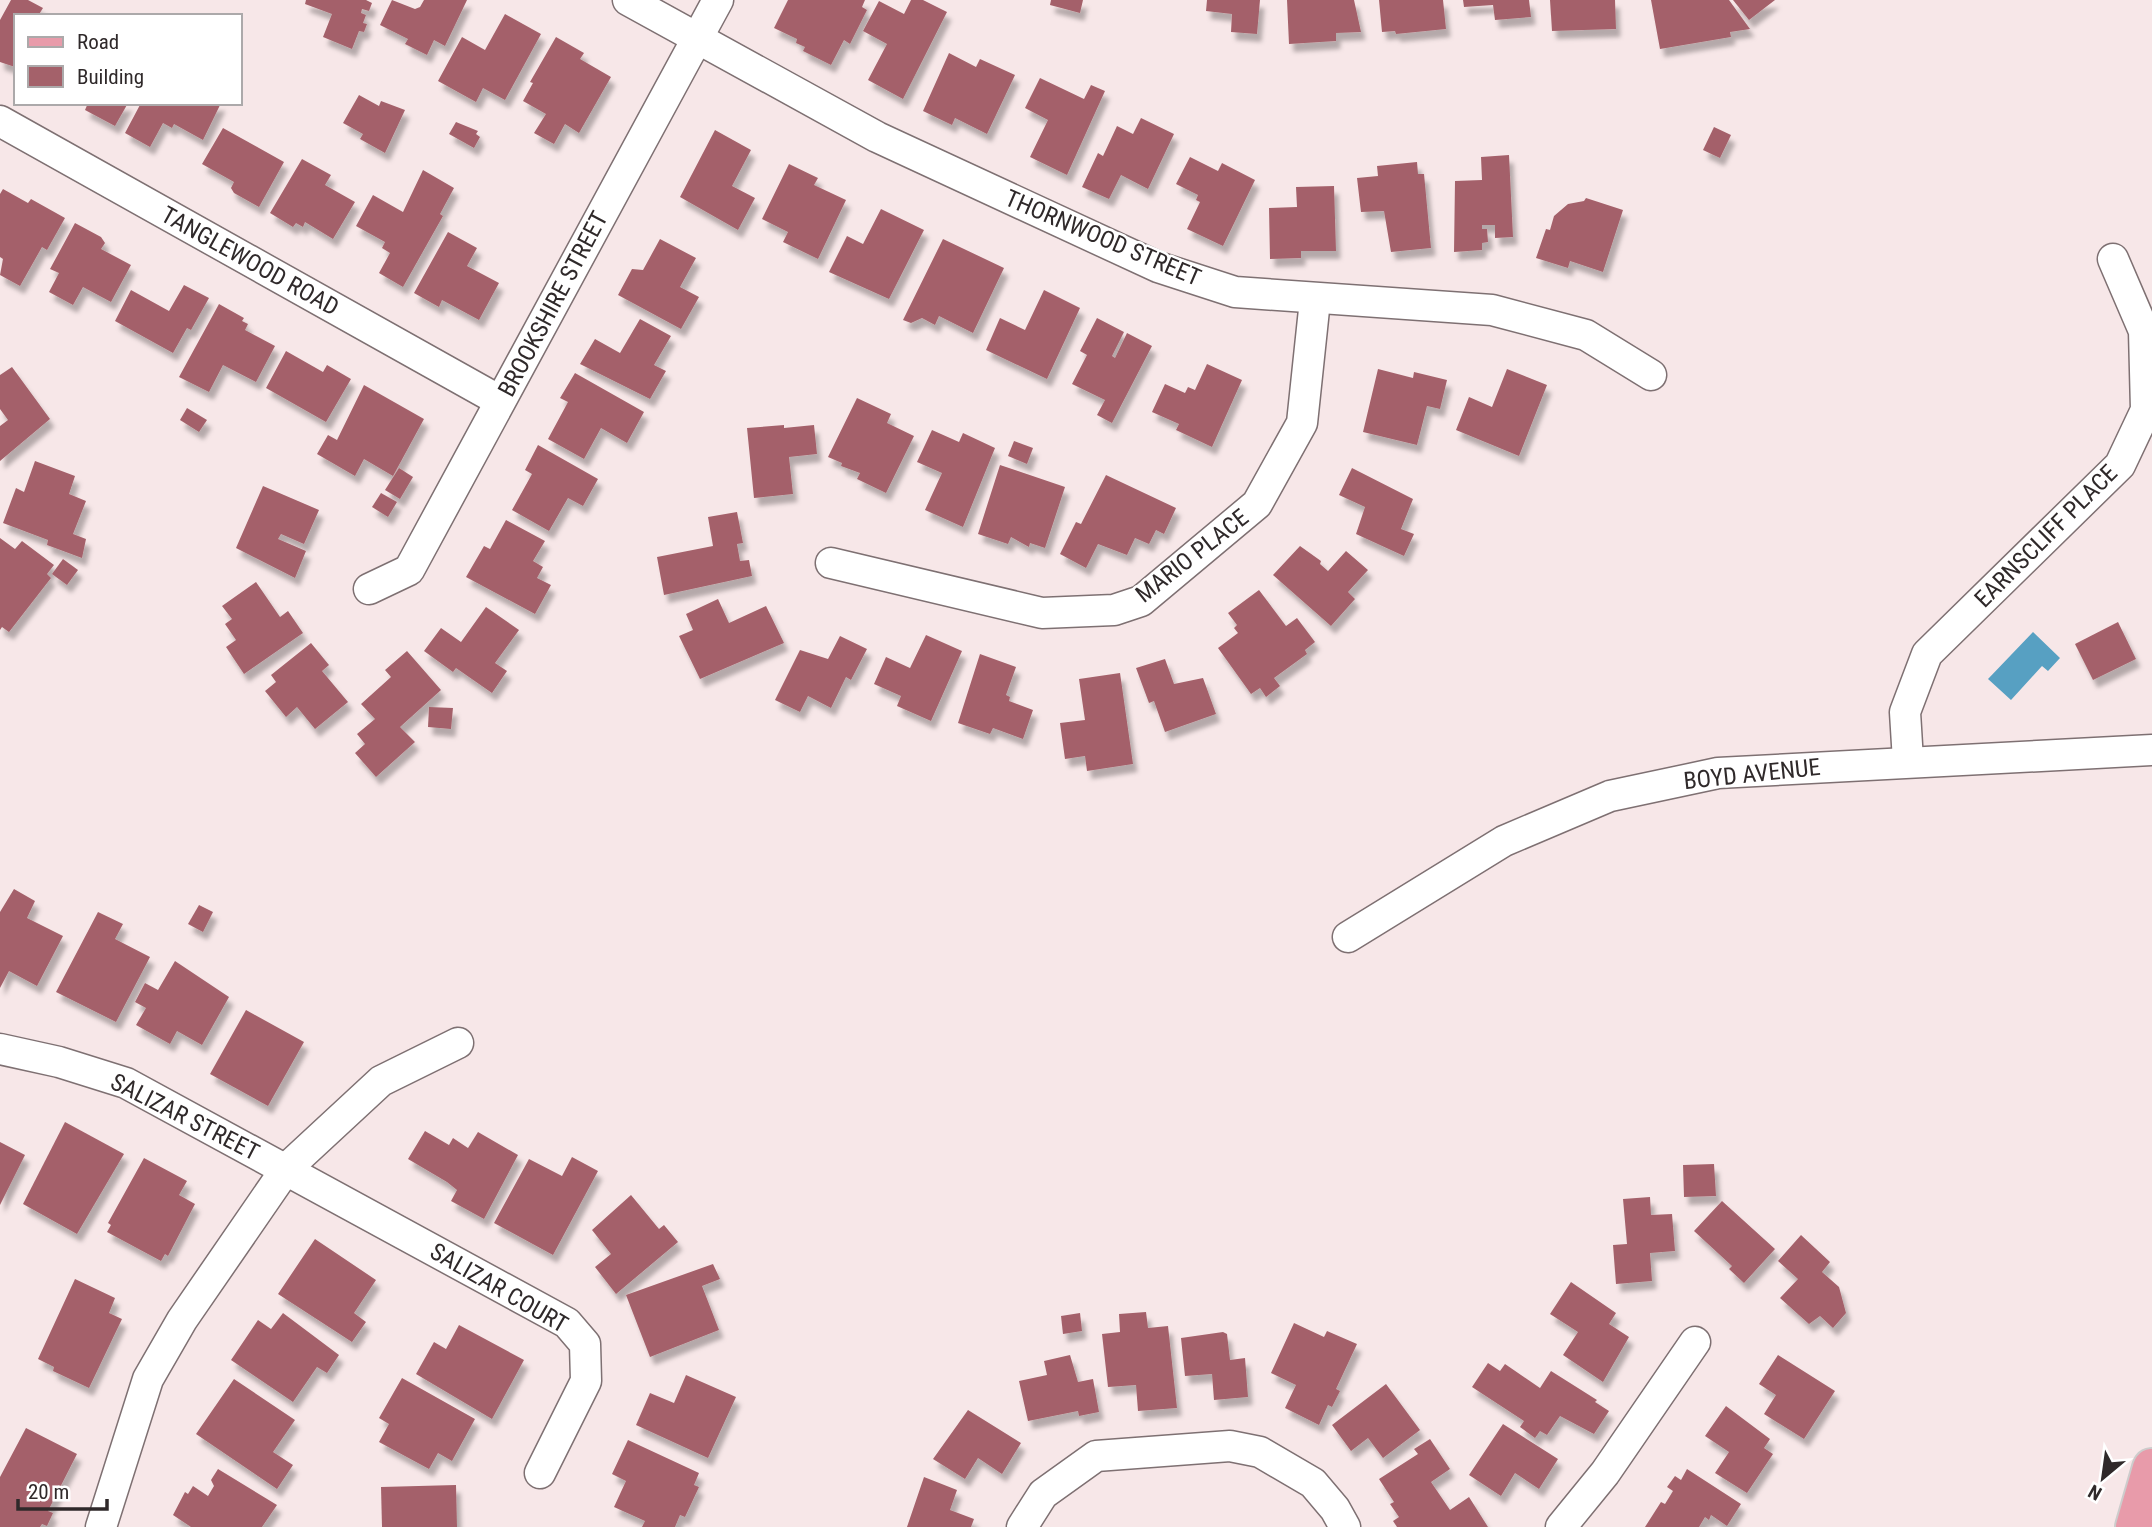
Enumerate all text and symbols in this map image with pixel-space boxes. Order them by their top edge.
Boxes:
legend [14,14,242,105]
text: Road [77,30,119,54]
text: Building [77,65,144,89]
street label: THORNWOOD STREET [1001,184,1205,292]
street label: TANGLEWOOD ROAD [156,201,344,321]
street label: BROOKSHIRE STREET [492,207,614,401]
street label: EARNSCLIFF PLACE [1969,459,2123,613]
street label: MARIO PLACE [1130,503,1254,609]
street label: BOYD AVENUE [1682,753,1822,795]
street label: SALIZAR STREET [106,1068,264,1166]
street label: SALIZAR COURT [425,1237,573,1339]
north arrow [2068,1443,2138,1513]
scale bar [18,1468,107,1512]
text: 20 m [28,1480,69,1504]
text: N [2084,1480,2106,1505]

